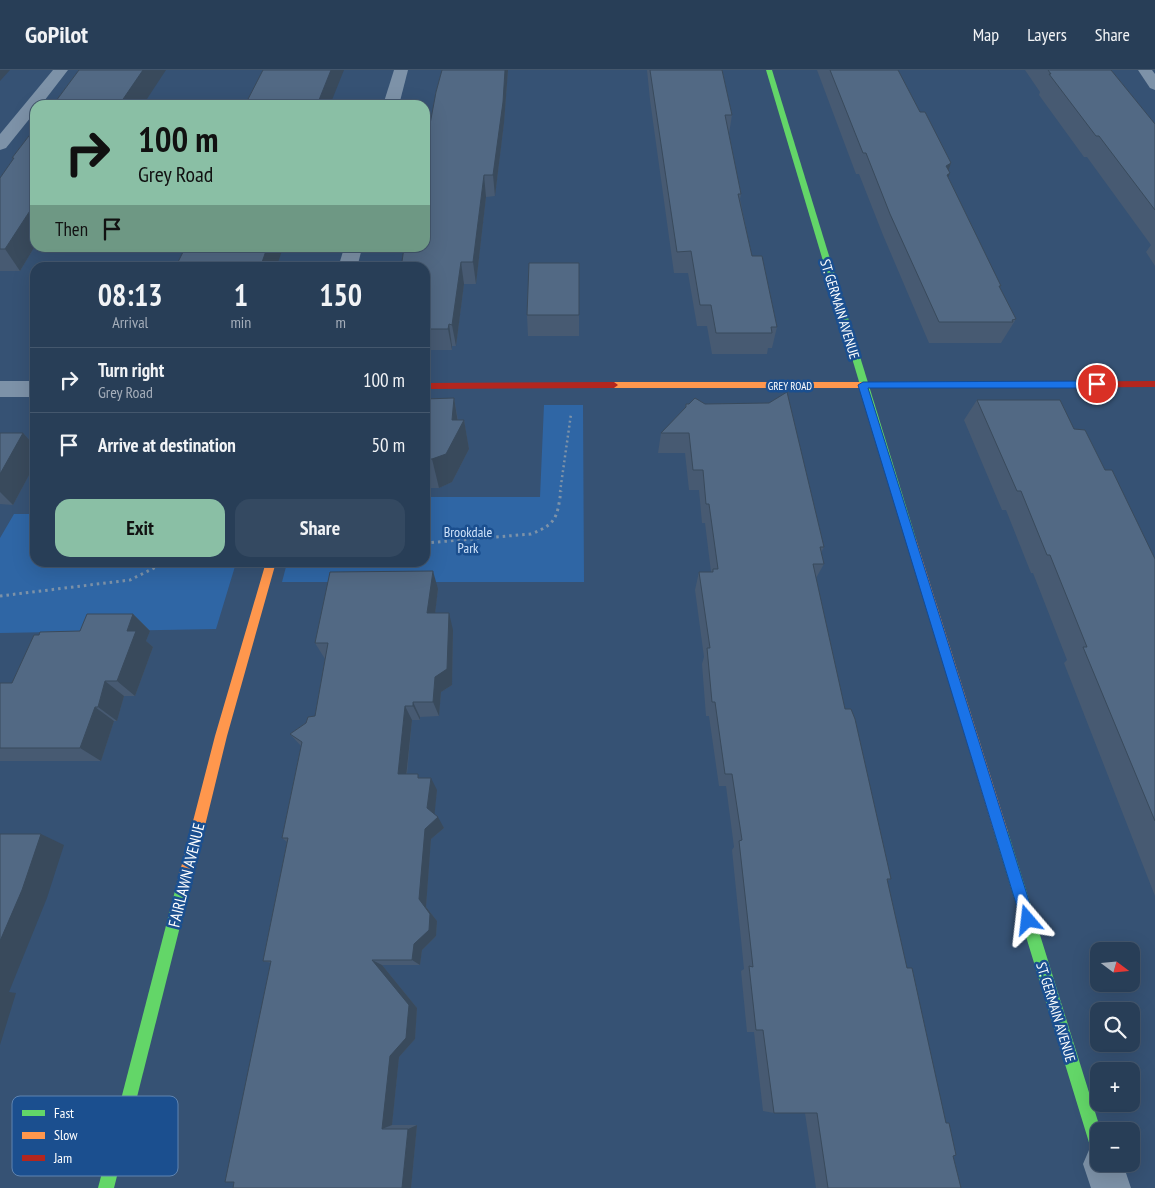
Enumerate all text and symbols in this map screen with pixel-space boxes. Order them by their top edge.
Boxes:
text: GoPilot [25,19,88,50]
text: Map [973,23,999,46]
text: Layers [1027,23,1067,46]
text: Share [1095,23,1130,46]
text: 100 m [138,116,219,162]
icon: right [55,120,120,185]
text: Grey Road [138,160,213,188]
icon: arrive [98,215,126,243]
text: Then [55,217,88,241]
street label: ST. GERMAIN AVENUE [816,257,864,361]
text: 08:13 [98,275,163,314]
text: 1 [234,275,248,314]
text: 150 [319,275,362,314]
text: Arrival [112,312,148,332]
text: min [230,312,251,332]
text: m [335,312,346,332]
text: Turn right [98,358,164,382]
pin [1076,363,1118,405]
icon: right [55,366,83,394]
text: 100 m [363,368,405,392]
icon: arrive [1083,370,1111,398]
street label: GREY ROAD [768,379,812,393]
text: Grey Road [98,382,153,402]
icon: arrive [55,431,83,459]
text: Arrive at destination [98,433,236,457]
text: 50 m [372,433,405,457]
button: Exit [55,499,225,557]
button: Share [235,499,405,557]
park label: Brookdale Park [444,523,493,557]
street label: FAIRLAWN AVENUE [163,821,209,929]
position arrow [1001,893,1053,945]
north arrow [1090,942,1140,992]
map controls [1090,942,1140,1172]
street label: ST. GERMAIN AVENUE [1032,960,1080,1064]
button: search [1090,1002,1140,1052]
button: + [1090,1062,1140,1112]
legend [12,1096,178,1176]
text: Fast [54,1104,74,1122]
button: − [1090,1122,1140,1172]
text: Slow [54,1126,78,1144]
text: Jam [53,1149,72,1167]

